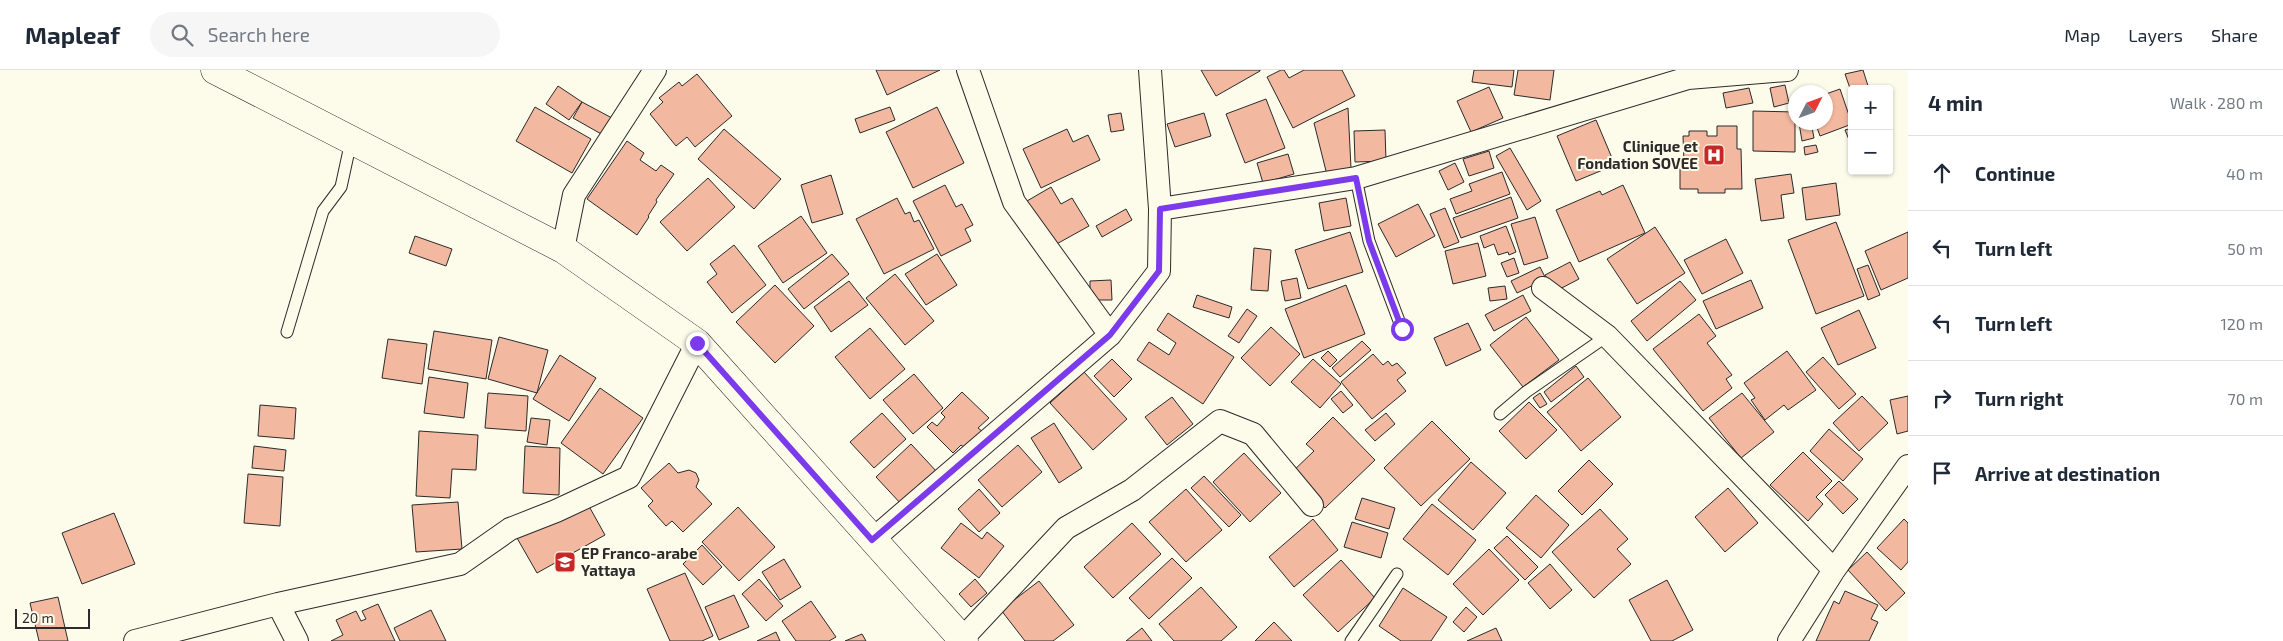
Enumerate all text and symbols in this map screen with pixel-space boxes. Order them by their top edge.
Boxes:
search box [150,12,500,57]
text: Mapleaf [25,20,120,49]
icon: search [168,21,196,49]
text: Search here [208,23,310,46]
text: Map [2064,24,2100,46]
text: Layers [2128,24,2183,46]
text: Share [2211,24,2258,46]
north arrow [1788,85,1833,130]
map controls [1848,85,1893,175]
button: + [1848,85,1893,130]
text: 4 min [1928,90,1983,115]
text: Walk · 280 m [2170,93,2263,112]
button: − [1848,130,1893,175]
place label: Clinique et Fondation SOVEE [1577,137,1698,172]
hospital icon: Clinique et Fondation SOVEE [1702,143,1726,167]
icon: ahead [1928,159,1956,187]
text: Continue [1975,162,2055,185]
text: 40 m [2226,164,2263,183]
icon: left [1928,234,1956,262]
text: Turn left [1975,237,2052,260]
text: 50 m [2227,239,2263,258]
icon: left [1928,309,1956,337]
text: Turn left [1975,312,2052,335]
text: 120 m [2220,314,2263,333]
route start [1391,318,1414,341]
route end [686,332,709,355]
icon: right [1928,384,1956,412]
text: Turn right [1975,387,2063,410]
text: 70 m [2228,389,2263,408]
icon: arrive [1928,459,1956,487]
text: Arrive at destination [1975,462,2160,485]
place label: EP Franco-arabe Yattaya [581,544,697,580]
school or university icon: EP Franco-arabe Yattaya [553,550,577,574]
scale bar [15,606,90,629]
text: 20 m [22,609,54,626]

